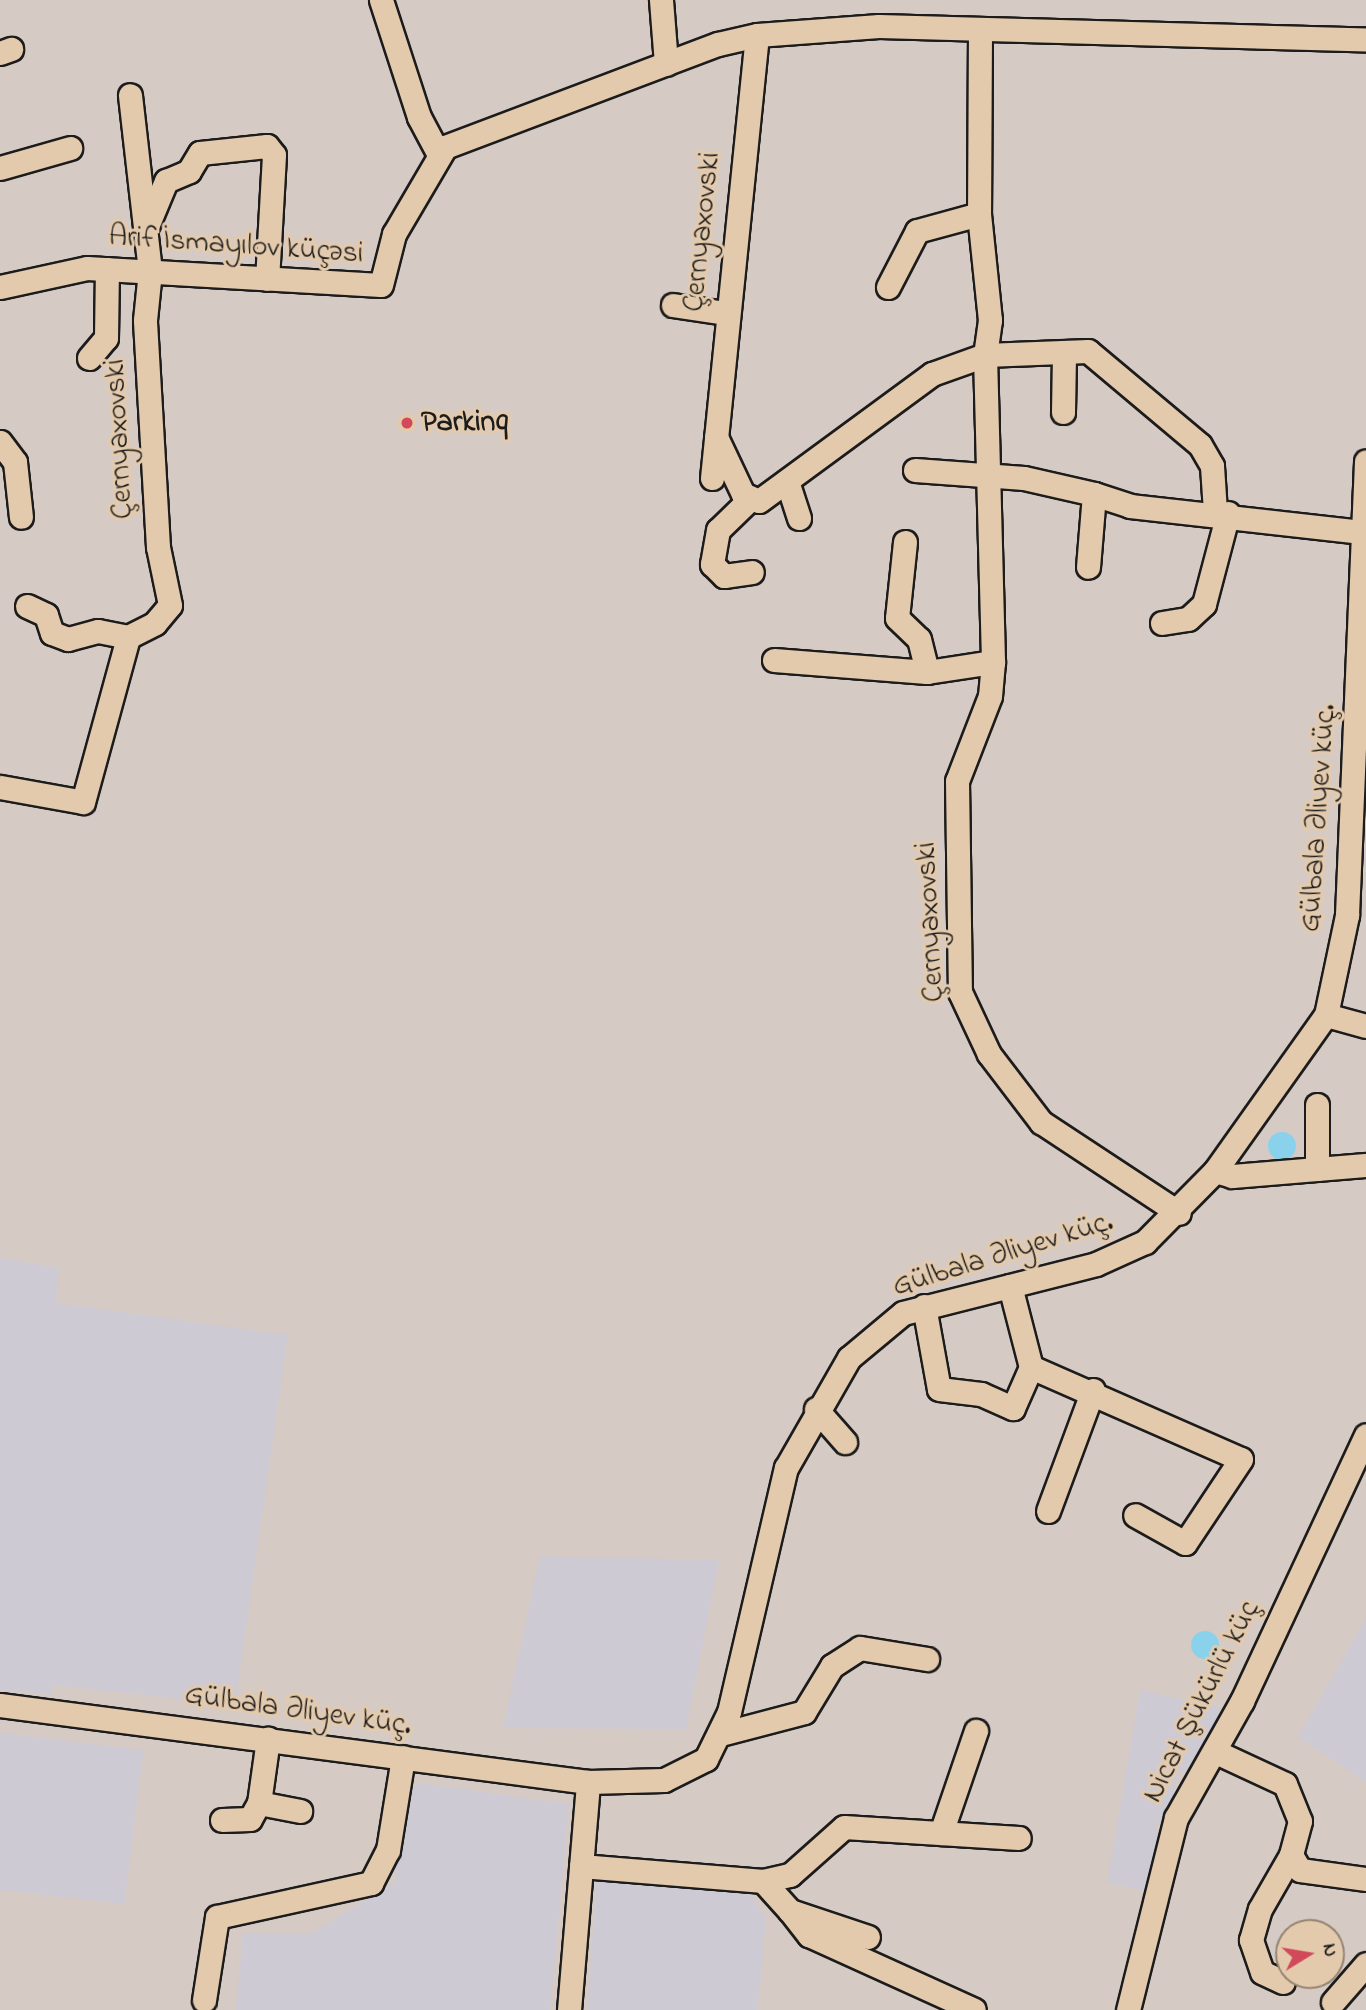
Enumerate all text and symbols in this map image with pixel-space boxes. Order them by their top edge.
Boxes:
street label: Çernyaxovski [677,150,729,314]
street label: Arif İsmayılov küçəsi [107,219,365,273]
street label: Çernyaxovski [98,358,142,520]
place label: Parkinq [421,405,508,441]
marker: Parkinq [399,415,415,431]
street label: Gülbala Əliyev küç. [1293,703,1345,933]
street label: Çernyaxovski [909,841,953,1003]
street label: Gülbala Əliyev küç. [889,1204,1117,1306]
street label: Nicat Şükürlü küç [1136,1595,1268,1809]
street label: Gülbala Əliyev küç. [182,1677,414,1745]
north arrow [1275,1919,1345,1989]
text: N [1315,1941,1344,1959]

